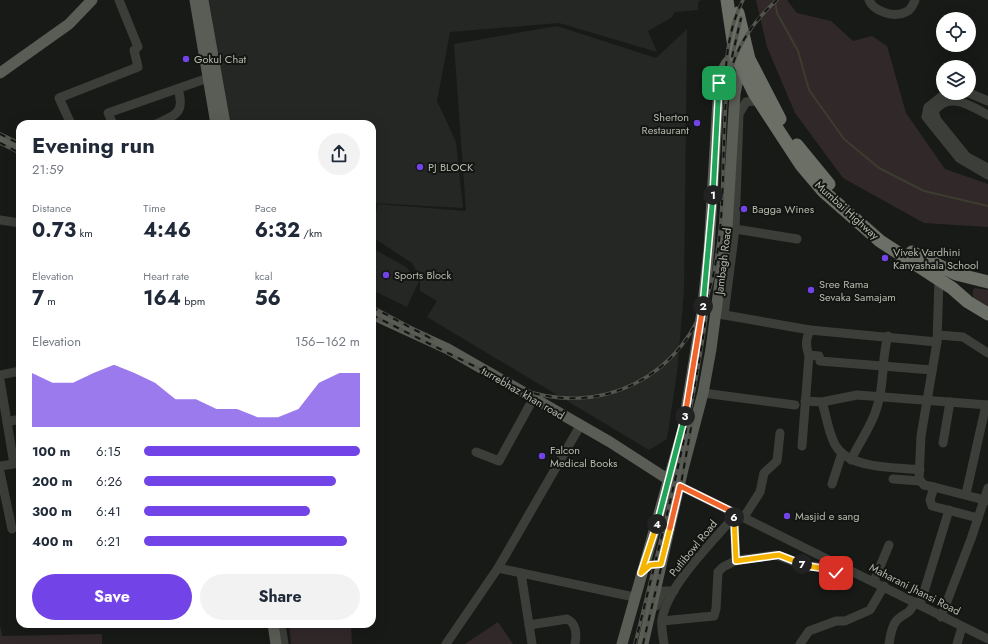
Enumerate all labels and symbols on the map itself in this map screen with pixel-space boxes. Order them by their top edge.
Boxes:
place label: Gokul Chat [194,51,246,67]
marker: Gokul Chat [181,54,191,64]
pin [702,66,736,100]
place label: Sherton Restaurant [642,109,689,138]
marker: Sherton Restaurant [692,118,702,128]
place label: PJ BLOCK [428,159,474,175]
marker: PJ BLOCK [415,162,425,172]
street label: Mumbai Highway [811,177,883,243]
pin: 1 [703,185,723,205]
place label: Bagga Wines [752,201,815,217]
marker: Bagga Wines [739,204,749,214]
street label: Jambagh Road [711,227,735,297]
place label: Vivek Vardhini Kanyashala School [893,244,979,273]
marker: Vivek Vardhini Kanyashala School [880,253,890,263]
place label: Sports Block [394,267,451,283]
marker: Sports Block [381,270,391,280]
place label: Sree Rama Sevaka Samajam [819,276,896,305]
marker: Sree Rama Sevaka Samajam [806,285,816,295]
pin: 2 [693,296,713,316]
street label: turrebhaz khan road [479,363,567,423]
pin: 3 [675,406,695,426]
place label: Falcon Medical Books [550,442,618,471]
marker: Falcon Medical Books [537,451,547,461]
pin: 6 [724,507,744,527]
place label: Masjid e sang [795,508,860,524]
marker: Masjid e sang [782,511,792,521]
pin: 4 [647,514,667,534]
street label: Putlibowl Road [665,516,721,580]
pin: 7 [792,554,812,574]
pin [819,556,853,590]
street label: Maharani Jhansi Road [867,559,963,619]

